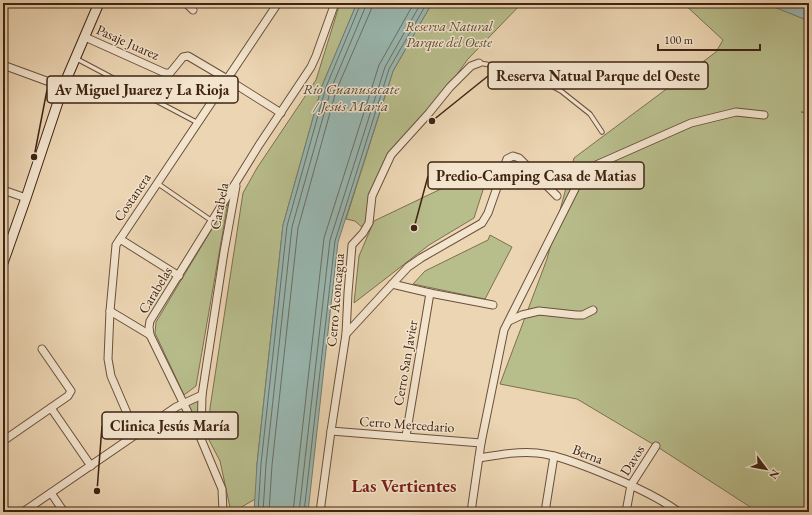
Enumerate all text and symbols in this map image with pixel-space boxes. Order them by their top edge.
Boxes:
park label: Reserva Natural Parque del Oeste [405,17,494,52]
street label: Pasaje Juarez [94,20,163,64]
scale bar [658,26,760,52]
text: 100 m [664,32,694,48]
callout: Reserva Natual Parque del Oeste [488,62,708,89]
text: Reserva Natual Parque del Oeste [496,66,700,85]
callout: Av Miguel Juarez y La Rioja [47,76,238,103]
water label: Río Guanusacate / Jesús María [303,79,400,115]
text: Av Miguel Juarez y La Rioja [54,80,230,99]
callout: Predio-Camping Casa de Matias [428,162,644,189]
text: Predio-Camping Casa de Matias [436,166,636,185]
street label: Costanera [109,169,155,225]
street label: Carabela [206,181,232,231]
street label: Cerro Aconcagua [322,252,348,348]
street label: Carabelas [134,263,176,317]
street label: Cerro San Javier [389,319,421,407]
callout: Clinica Jesús María [102,412,238,439]
street label: Cerro Mercedario [359,412,455,436]
text: Clinica Jesús María [110,416,230,435]
street label: Berna [570,440,606,468]
street label: Davos [616,441,649,479]
north arrow [746,449,786,489]
text: N [766,467,783,482]
district label: Las Vertientes [352,474,456,497]

